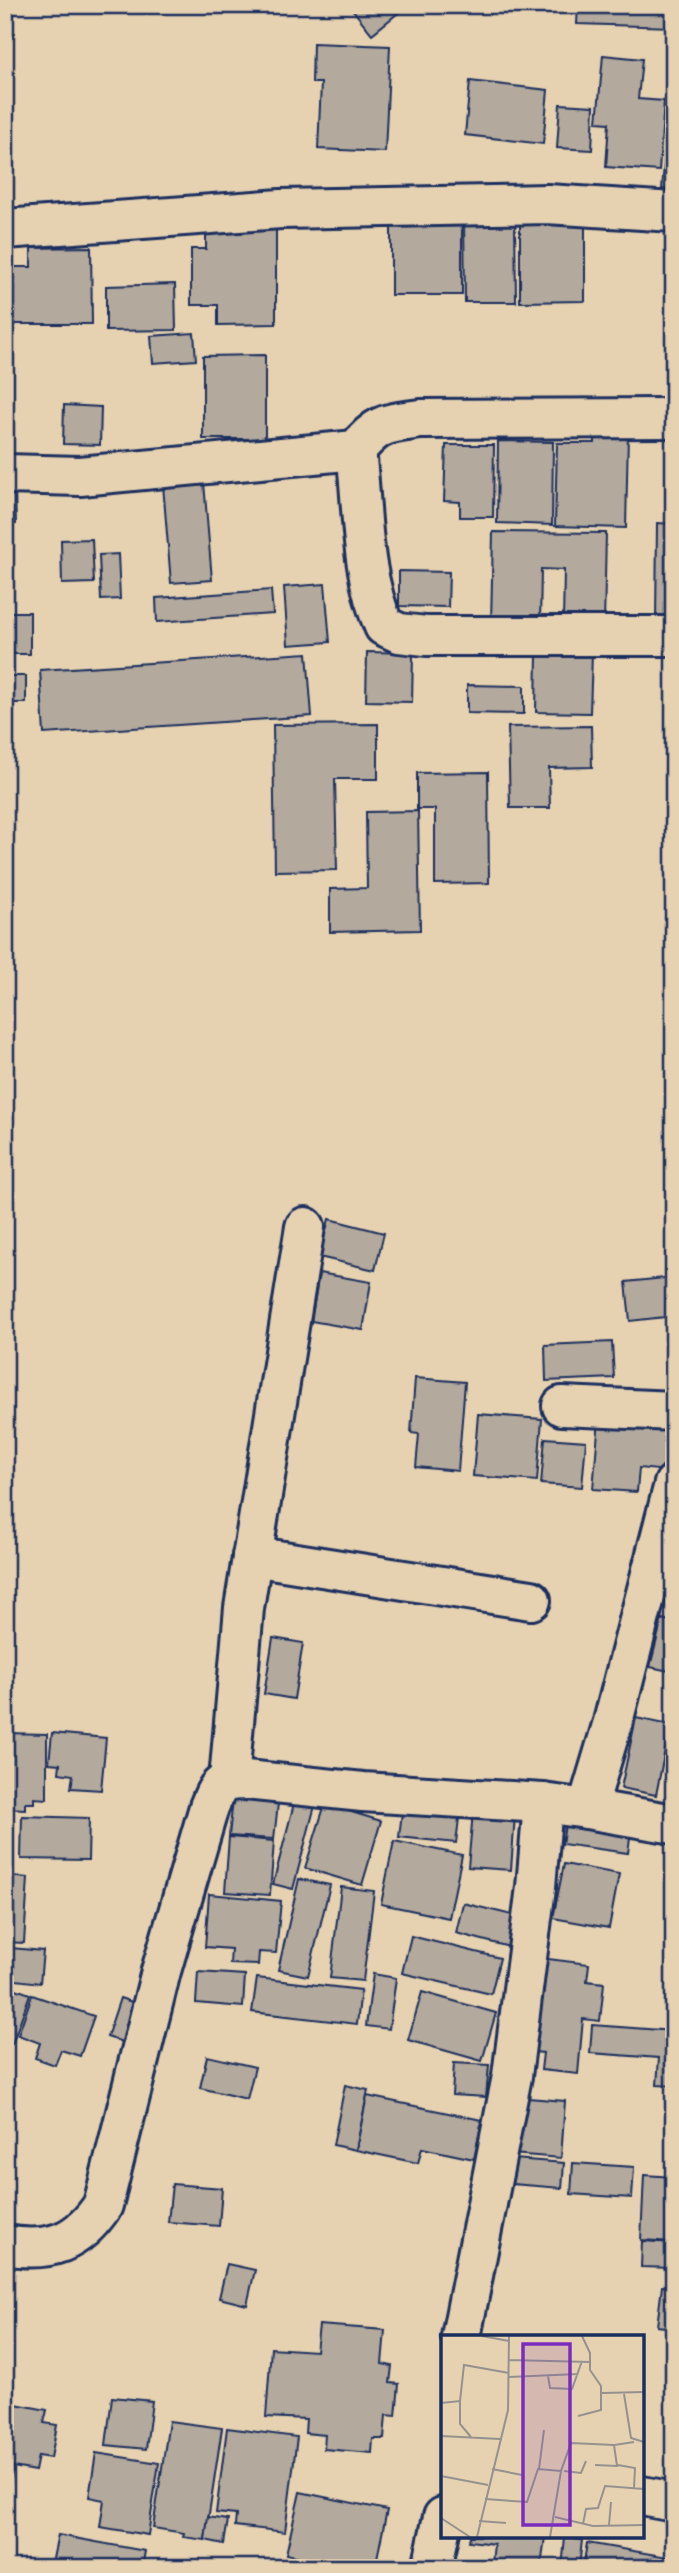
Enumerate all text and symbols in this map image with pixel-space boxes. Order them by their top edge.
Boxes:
inset map [441,2335,644,2538]

